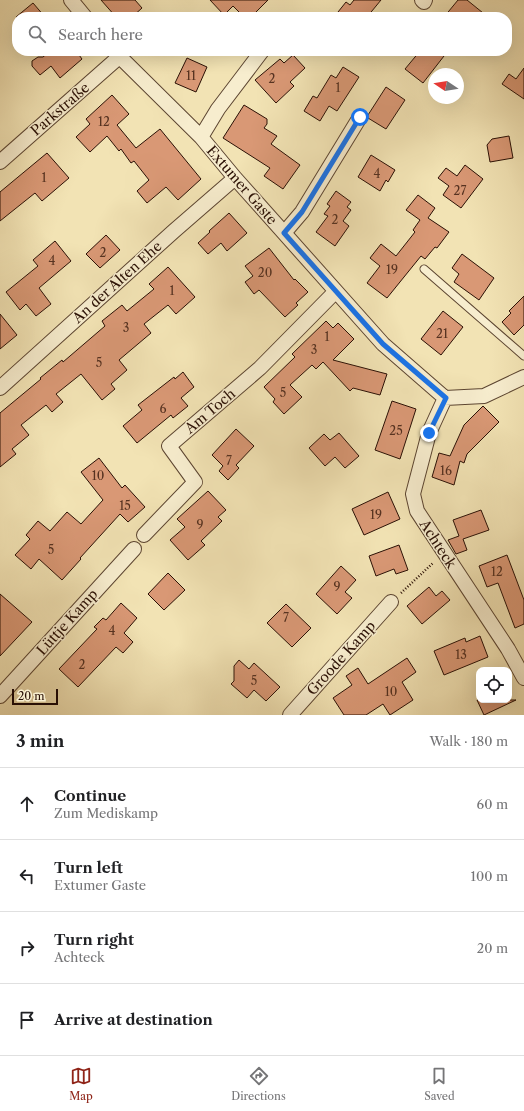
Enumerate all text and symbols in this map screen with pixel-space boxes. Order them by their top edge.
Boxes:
search box [12,12,512,56]
icon: search [26,23,48,45]
text: Search here [58,25,143,44]
house number: 11 [186,68,196,83]
north arrow [428,68,464,104]
house number: 2 [269,71,276,86]
street label: Parkstraße [27,78,93,139]
house number: 1 [335,80,341,95]
route start [351,108,369,126]
house number: 12 [98,114,110,129]
street label: Extumer Gaste [203,142,281,228]
house number: 4 [374,166,381,181]
house number: 1 [41,170,47,185]
house number: 27 [454,183,466,198]
house number: 2 [332,212,339,227]
street label: An der Alten Ehe [68,237,166,328]
house number: 2 [100,245,107,260]
house number: 4 [49,253,56,268]
house number: 19 [386,262,398,277]
house number: 20 [258,265,272,280]
house number: 1 [169,283,175,298]
house number: 3 [123,320,129,335]
house number: 21 [436,326,448,341]
house number: 1 [324,329,330,344]
house number: 3 [311,342,317,357]
house number: 5 [96,355,102,370]
street label: Am Toch [180,384,239,438]
house number: 5 [280,385,286,400]
house number: 6 [159,401,167,416]
house number: 25 [389,423,403,438]
route end [420,424,438,442]
house number: 7 [226,453,232,468]
house number: 16 [440,463,452,478]
house number: 10 [92,468,104,483]
house number: 15 [119,498,131,513]
house number: 19 [370,507,382,522]
street label: Achteck [415,515,461,573]
house number: 9 [196,517,204,532]
house number: 5 [48,542,54,557]
house number: 12 [491,564,503,579]
house number: 9 [333,579,341,594]
street label: Lüttje Kamp [33,585,101,659]
house number: 7 [283,610,289,625]
street label: Groode Kamp [303,617,379,699]
house number: 4 [109,623,116,638]
house number: 13 [455,647,467,662]
house number: 2 [79,657,86,672]
map controls [476,667,512,703]
button: locate [476,667,512,703]
house number: 5 [251,673,257,688]
house number: 10 [385,684,397,699]
scale bar [12,687,58,706]
text: 20 m [18,689,44,703]
text: 3 min [16,731,65,751]
text: Walk · 180 m [429,733,508,749]
text: Continue [54,786,126,805]
icon: ahead [16,793,38,815]
text: 60 m [477,796,508,812]
text: Zum Mediskamp [54,805,158,821]
text: Turn left [54,858,123,877]
icon: left [16,865,38,887]
text: 100 m [470,868,508,884]
text: Extumer Gaste [54,877,146,893]
text: Turn right [54,930,134,949]
icon: right [16,937,38,959]
text: 20 m [477,940,508,956]
text: Achteck [54,949,105,965]
icon: arrive [16,1009,38,1031]
text: Arrive at destination [54,1010,213,1029]
tab: Map [69,1065,93,1103]
tab: Directions [231,1065,286,1103]
tab: Saved [424,1065,455,1103]

